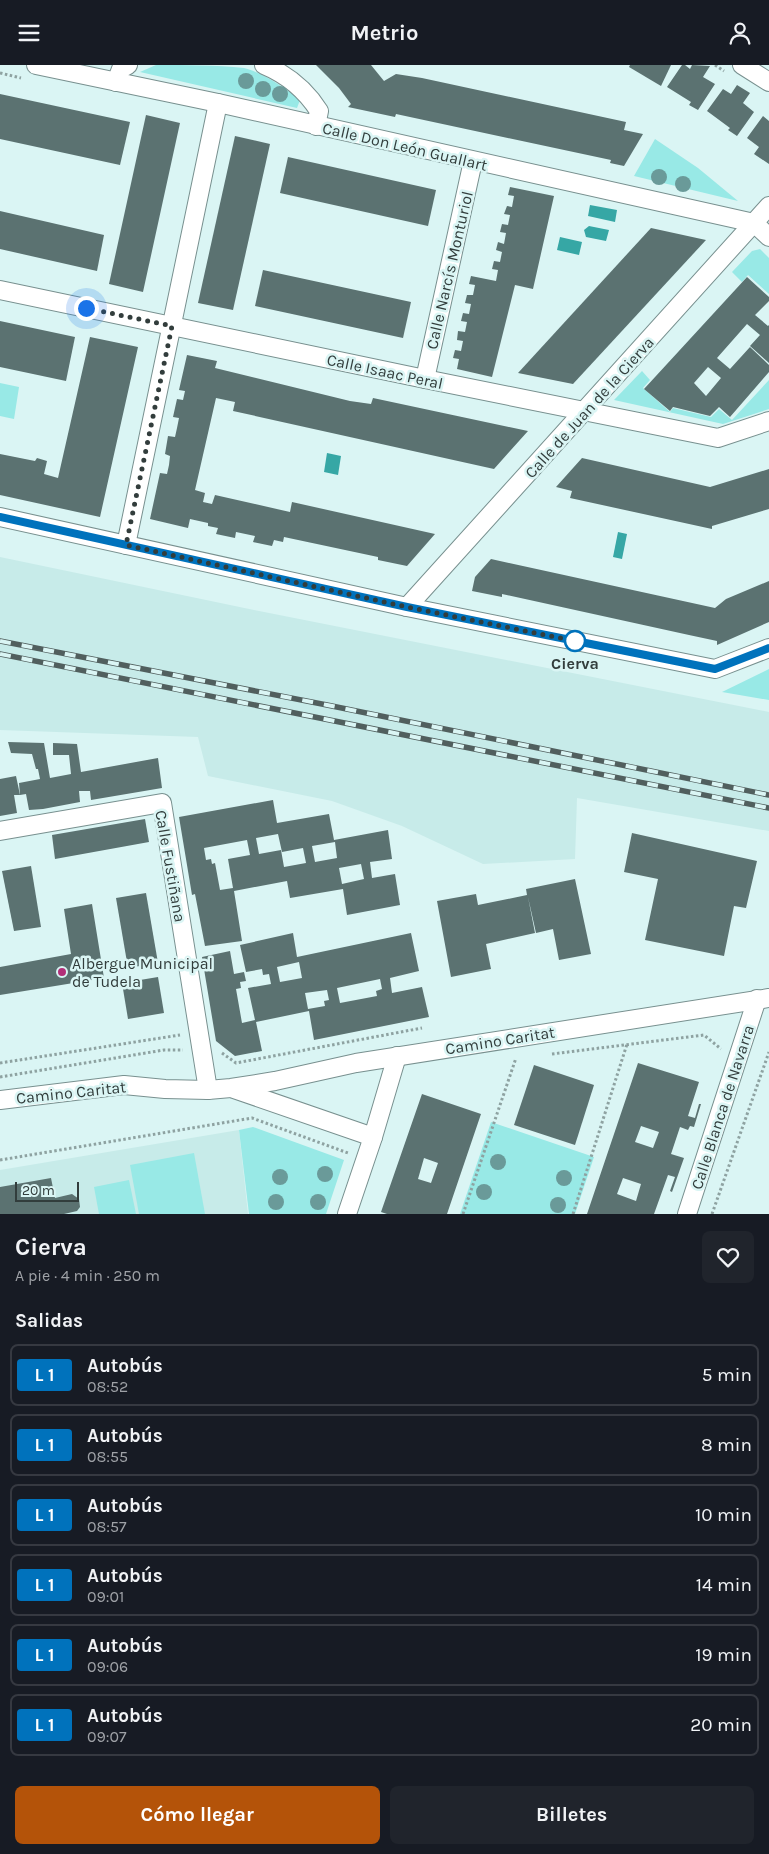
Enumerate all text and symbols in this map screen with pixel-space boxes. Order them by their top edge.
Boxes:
icon: menu [15,19,43,47]
icon: person [726,19,754,47]
text: Metrio [351,20,418,46]
street label: Calle Don León Guallart [321,118,489,175]
street label: Calle Narcís Monturiol [422,189,477,351]
your location [74,296,99,321]
street label: Calle de Juan de la Cierva [521,333,658,482]
street label: Calle Isaac Peral [325,350,445,393]
marker: Cierva [564,630,586,652]
place label: Cierva [551,654,599,673]
street label: Calle Fustiñana [151,809,190,924]
place label: Albergue Municipal de Tudela [72,954,213,991]
marker: Albergue Municipal de Tudela [56,966,68,978]
street label: Camino Caritat [444,1022,556,1059]
street label: Calle Blanca de Navarra [687,1023,758,1192]
street label: Camino Caritat [15,1077,127,1108]
scale bar [15,1179,79,1202]
text: 20 m [22,1182,55,1199]
button: heart [702,1231,754,1283]
text: Cierva [15,1233,87,1261]
text: A pie · 4 min · 250 m [15,1266,160,1285]
text: Salidas [15,1310,83,1332]
text: Autobús [87,1355,163,1377]
text: L 1 [35,1364,54,1386]
text: 5 min [702,1364,752,1386]
text: 08:52 [87,1377,128,1396]
text: Autobús [87,1425,163,1447]
text: L 1 [35,1434,54,1456]
text: 8 min [701,1434,752,1456]
text: 08:55 [87,1447,128,1466]
text: Autobús [87,1495,163,1517]
text: L 1 [35,1504,54,1526]
text: 10 min [695,1504,752,1526]
text: 08:57 [87,1517,127,1536]
text: Autobús [87,1565,163,1587]
text: L 1 [35,1574,54,1596]
text: 14 min [696,1574,752,1596]
text: 09:01 [87,1587,124,1606]
text: Autobús [87,1635,163,1657]
text: L 1 [35,1644,54,1666]
text: 19 min [695,1644,752,1666]
text: 09:06 [87,1657,128,1676]
text: Autobús [87,1705,163,1727]
text: L 1 [35,1714,54,1736]
text: 20 min [690,1714,752,1736]
text: 09:07 [87,1727,126,1746]
button: Cómo llegar [15,1786,380,1844]
button: Billetes [390,1786,754,1844]

